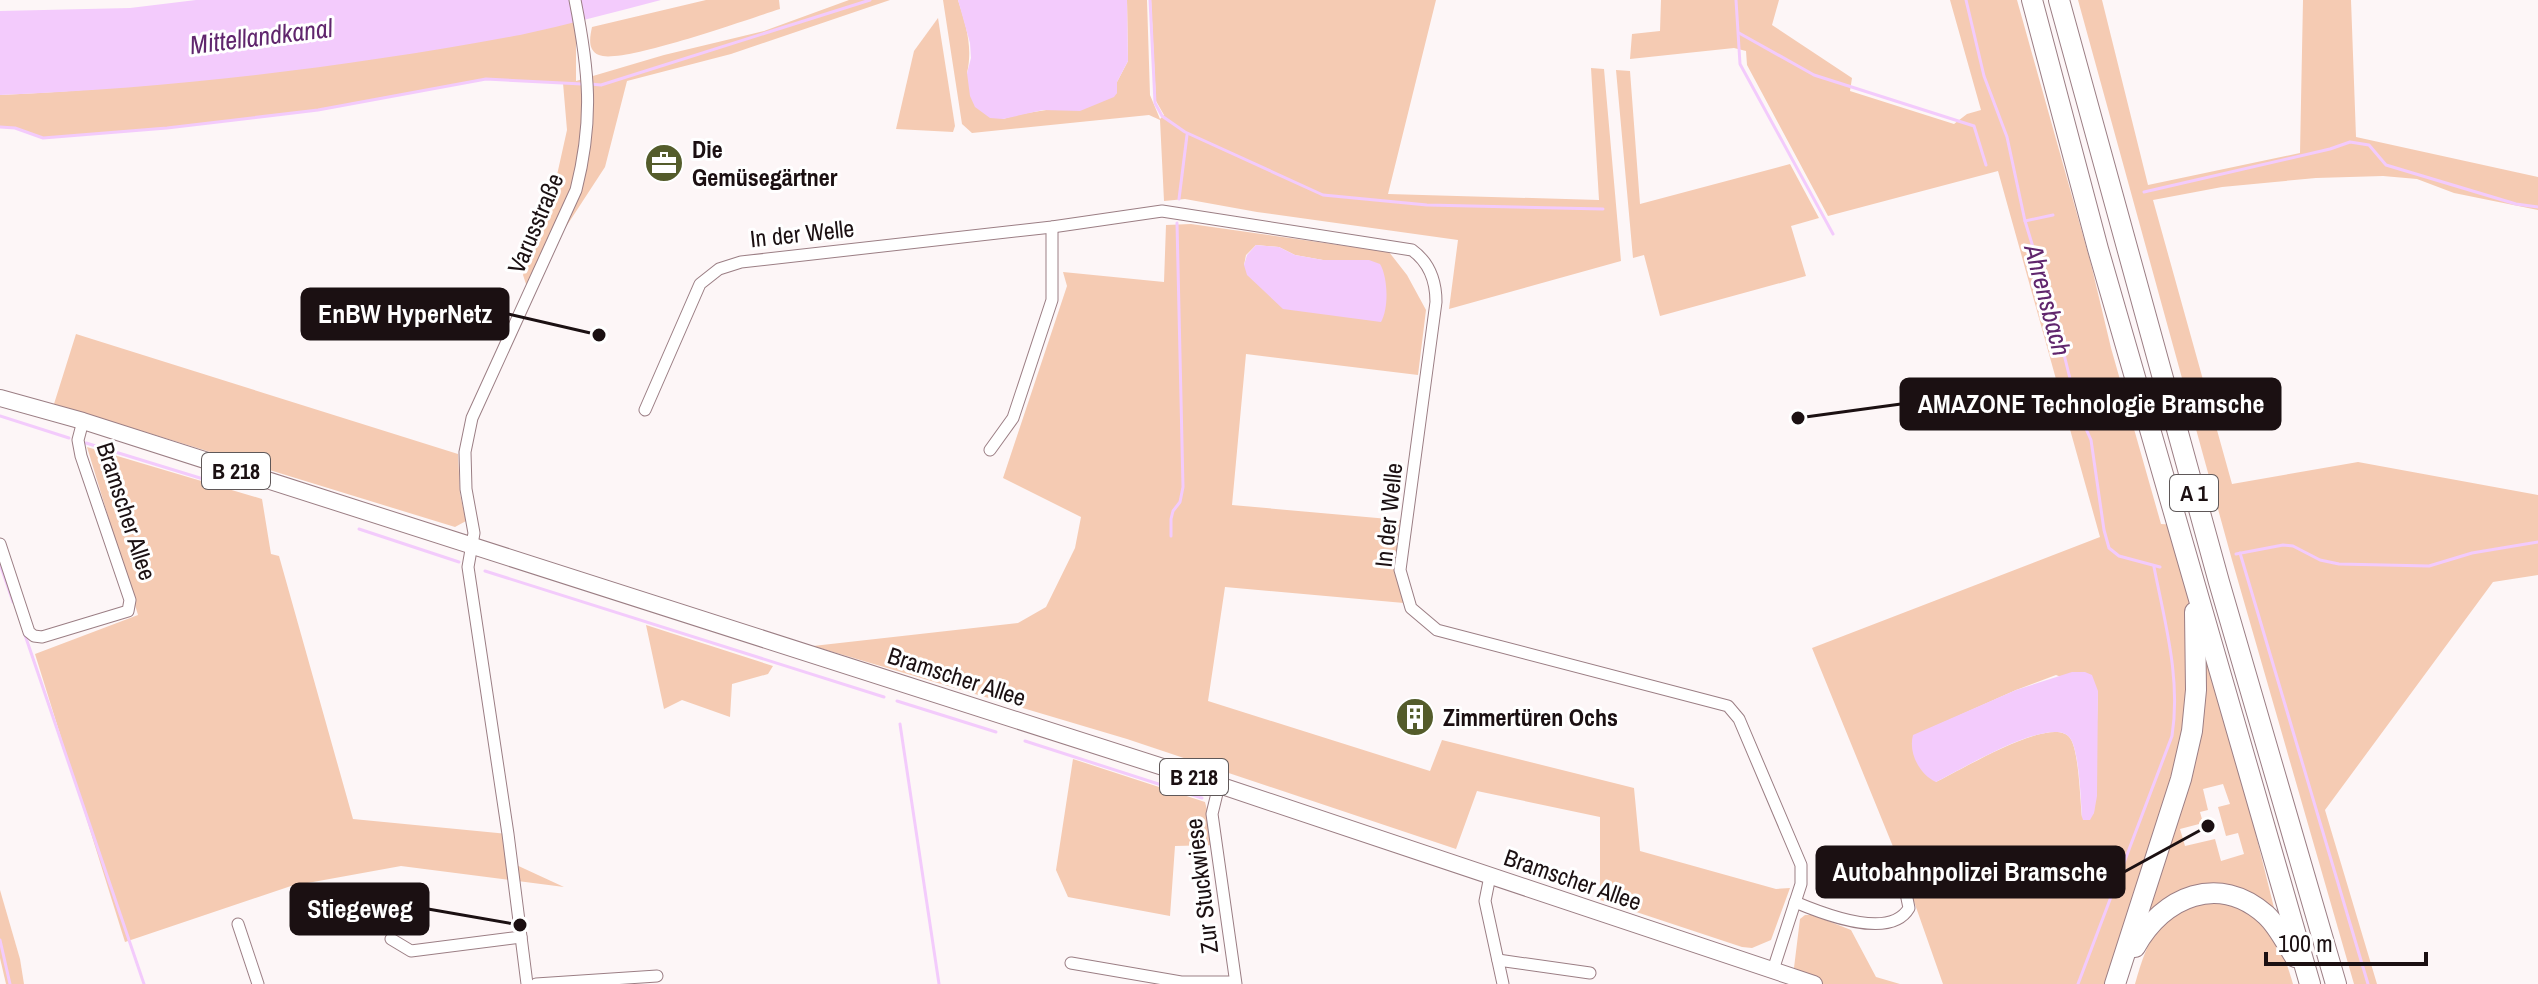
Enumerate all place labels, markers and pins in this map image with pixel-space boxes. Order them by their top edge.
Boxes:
place label: Die Gemüsegärtner [692,133,838,193]
office icon: Die Gemüsegärtner [643,142,685,184]
callout: EnBW HyperNetz [302,289,508,339]
callout: AMAZONE Technologie Bramsche [1901,379,2280,429]
building icon: Zimmertüren Ochs [1394,696,1436,738]
place label: Zimmertüren Ochs [1443,701,1618,733]
callout: Autobahnpolizei Bramsche [1817,847,2124,897]
callout: Stiegeweg [291,884,428,934]

